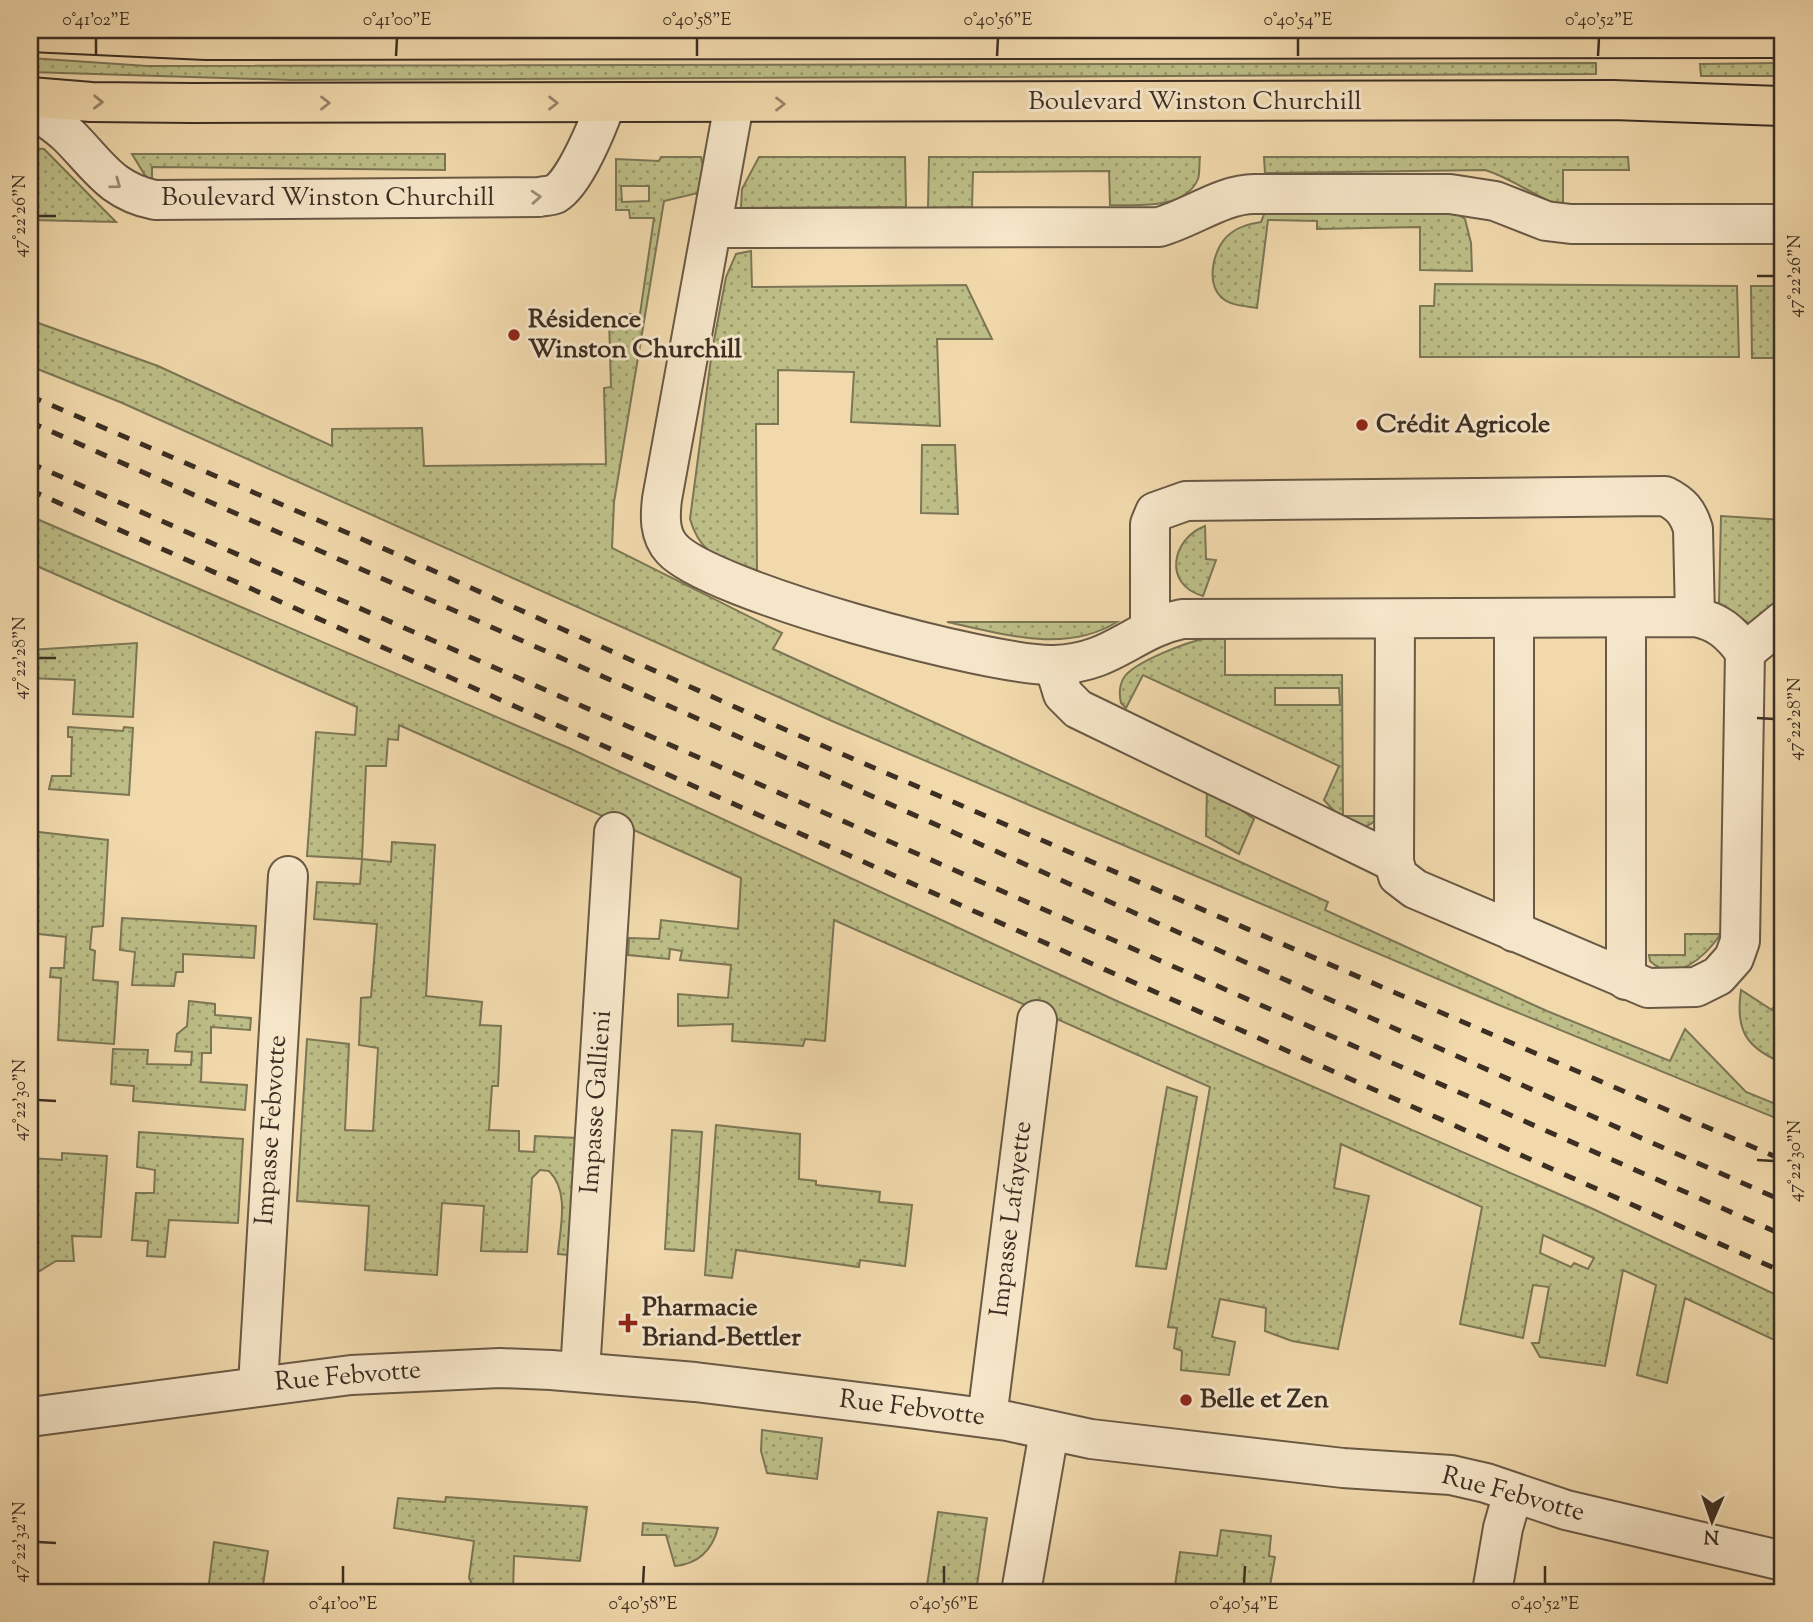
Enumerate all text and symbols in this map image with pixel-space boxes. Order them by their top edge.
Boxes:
text: 0°41'02"E [62,8,130,34]
text: 0°41'00"E [363,8,431,34]
text: 0°40'58"E [662,8,732,34]
text: 0°40'56"E [964,8,1033,34]
text: 0°40'54"E [1264,8,1333,34]
text: 0°40'52"E [1565,8,1633,34]
street label: Boulevard Winston Churchill [1028,84,1362,121]
one-way arrow [93,94,104,110]
one-way arrow [321,95,331,111]
one-way arrow [548,95,559,111]
one-way arrow [776,96,786,112]
text: 47°22'26"N [8,174,34,258]
one-way arrow [108,176,121,189]
street label: Boulevard Winston Churchill [161,180,495,217]
one-way arrow [531,189,542,204]
text: 47°22'26"N [1783,234,1809,318]
place label: Résidence Winston Churchill [528,302,743,369]
marker: Résidence Winston Churchill [506,327,522,343]
place label: Crédit Agricole [1376,407,1550,444]
marker: Crédit Agricole [1354,417,1370,433]
text: 47°22'28"N [8,616,34,700]
text: 47°22'28"N [1783,677,1809,761]
street label: Impasse Gallieni [572,1009,622,1195]
street label: Impasse Febvotte [247,1034,297,1226]
text: 47°22'30"N [8,1059,34,1141]
street label: Impasse Lafayette [982,1119,1042,1319]
text: 47°22'30"N [1783,1120,1809,1202]
place label: Pharmacie Briand-Bettler [642,1290,801,1357]
marker: Pharmacie Briand-Bettler [620,1315,636,1331]
street label: Rue Febvotte [273,1352,423,1402]
street label: Rue Febvotte [837,1382,987,1436]
place label: Belle et Zen [1200,1382,1329,1419]
marker: Belle et Zen [1178,1392,1194,1408]
street label: Rue Febvotte [1437,1458,1589,1532]
north arrow [1676,1486,1746,1556]
text: 47°22'32"N [8,1501,34,1583]
text: N [1703,1522,1720,1549]
text: 0°41'00"E [309,1592,377,1618]
text: 0°40'58"E [608,1592,678,1618]
text: 0°40'56"E [910,1592,979,1618]
text: 0°40'54"E [1210,1592,1279,1618]
text: 0°40'52"E [1511,1592,1579,1618]

